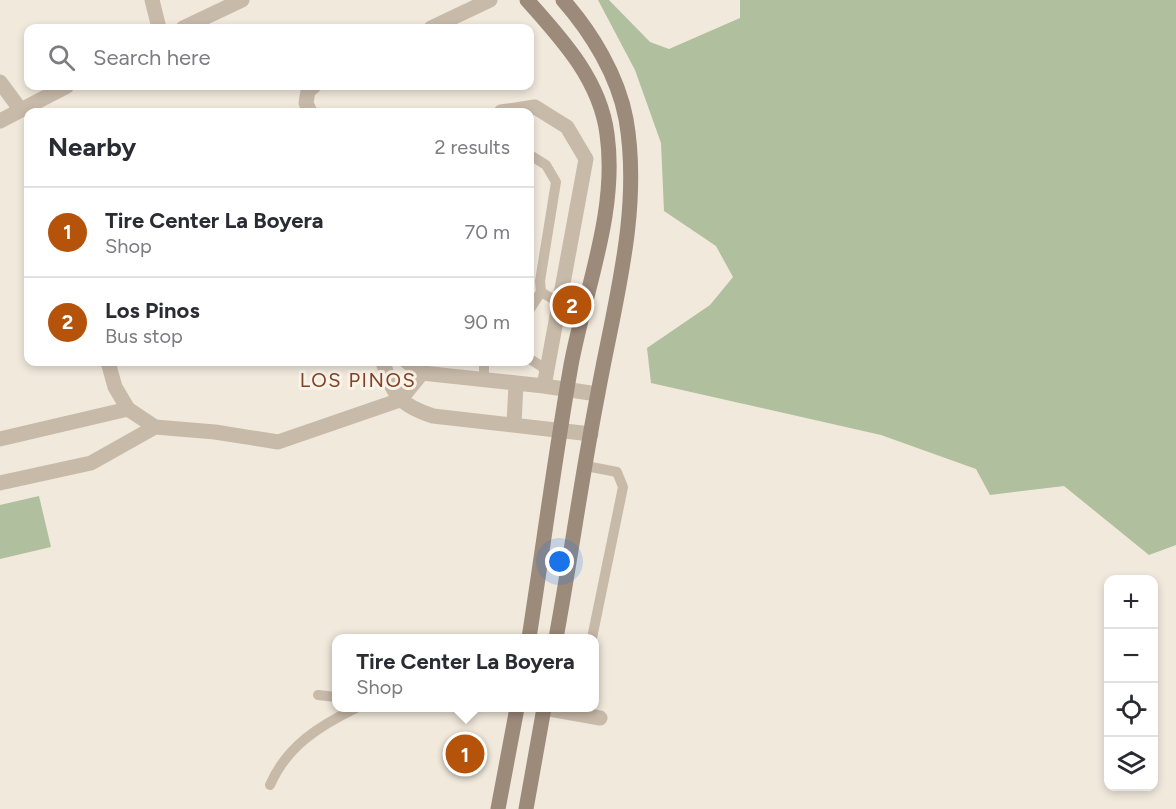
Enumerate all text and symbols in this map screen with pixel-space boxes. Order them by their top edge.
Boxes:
search box [24,24,534,90]
icon: search [45,41,78,74]
text: Search here [93,44,211,71]
text: Nearby [48,131,136,163]
text: 2 results [434,135,510,159]
text: Tire Center La Boyera [105,207,324,234]
text: 1 [63,220,72,244]
text: 70 m [464,220,510,244]
text: Shop [105,234,152,258]
pin: 2 [552,282,592,328]
text: Los Pinos [105,297,200,324]
text: 2 [62,310,73,334]
text: 90 m [464,310,510,334]
text: Bus stop [105,324,183,348]
district label: LOS PINOS [300,368,416,392]
your location [545,547,574,576]
map controls [1104,575,1158,791]
button: + [1104,575,1158,629]
button: − [1104,629,1158,683]
popup [332,634,599,712]
text: Tire Center La Boyera [356,648,575,675]
text: Shop [356,675,403,699]
button: locate [1104,683,1158,737]
pin: 1 [446,732,484,777]
button: layers [1104,737,1158,791]

